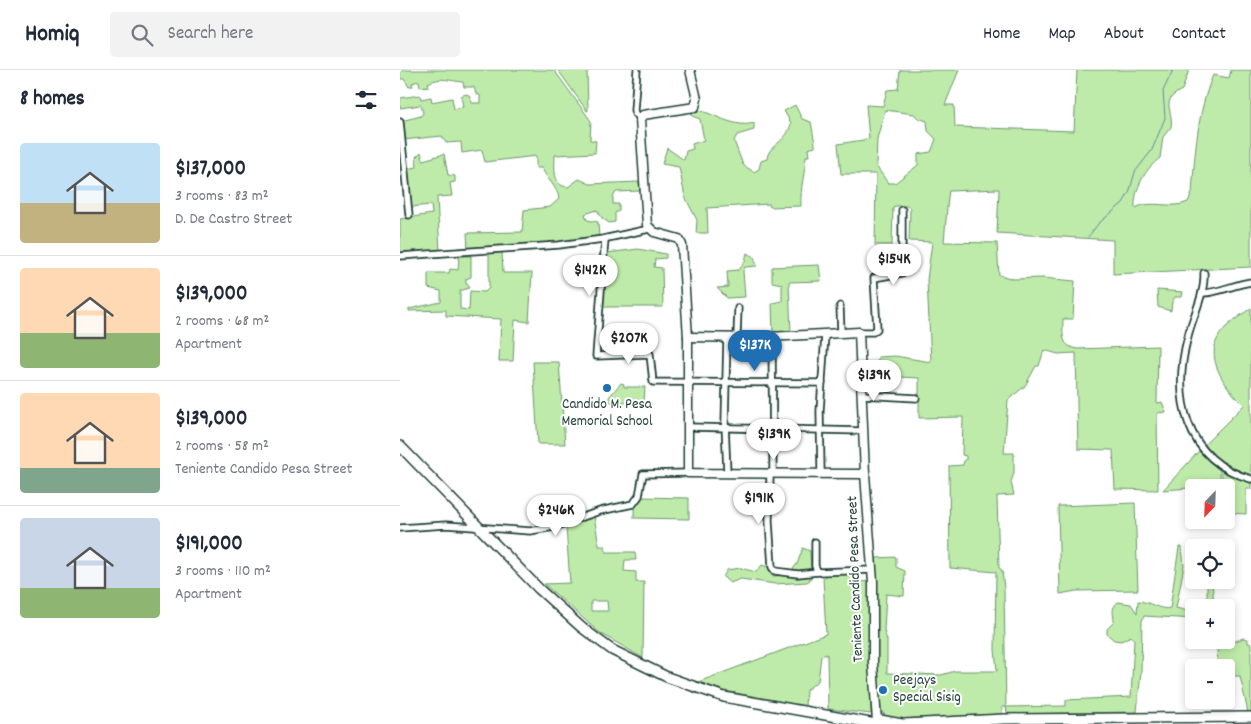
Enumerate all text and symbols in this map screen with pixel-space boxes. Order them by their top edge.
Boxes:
search box [110,12,460,57]
text: Homiq [25,18,80,52]
icon: search [128,21,156,49]
text: Search here [168,21,253,48]
text: Home [983,22,1020,47]
text: Map [1048,22,1076,47]
text: About [1104,22,1144,47]
text: Contact [1172,22,1226,47]
text: 8 homes [20,85,85,115]
icon: filters [352,86,380,114]
text: $137,000 [175,155,246,185]
icon: home [60,163,120,223]
text: 3 rooms · 83 m² [175,185,269,208]
text: D. De Castro Street [175,208,292,231]
pin: $154K [859,244,929,286]
text: $154K [877,248,911,271]
pin: $142K [555,254,625,297]
text: $142K [574,259,606,282]
text: $139,000 [175,280,248,310]
icon: home [60,288,120,348]
text: 2 rooms · 68 m² [175,310,269,333]
pin: $207K [594,322,664,365]
text: $207K [610,327,648,350]
pin: $137K [720,330,790,372]
text: Apartment [175,333,242,356]
text: $137K [739,334,771,357]
pin: $139K [839,360,909,402]
text: $139K [857,364,891,387]
marker: Candido M. Pesa Memorial School [601,382,613,394]
place label: Candido M. Pesa Memorial School [561,394,653,433]
text: $139,000 [175,405,248,435]
icon: home [60,413,120,473]
pin: $139K [739,418,809,461]
text: $139K [757,423,791,446]
text: 2 rooms · 58 m² [175,435,269,458]
text: Teniente Candido Pesa Street [175,458,352,481]
north arrow [1185,479,1235,529]
map controls [1185,479,1235,709]
pin: $191K [724,482,794,525]
text: $191K [744,487,774,510]
pin: $246K [521,494,591,537]
street label: Teniente Candido Pesa Street [842,495,870,662]
text: $246K [538,499,574,522]
text: $191,000 [175,530,243,560]
icon: home [60,538,120,598]
button: locate [1185,539,1235,589]
text: 3 rooms · 110 m² [175,560,271,583]
text: Apartment [175,583,242,606]
button: + [1185,599,1235,649]
button: − [1185,659,1235,709]
place label: Peejays Special Sisig [893,670,961,709]
marker: Peejays Special Sisig [877,684,889,696]

